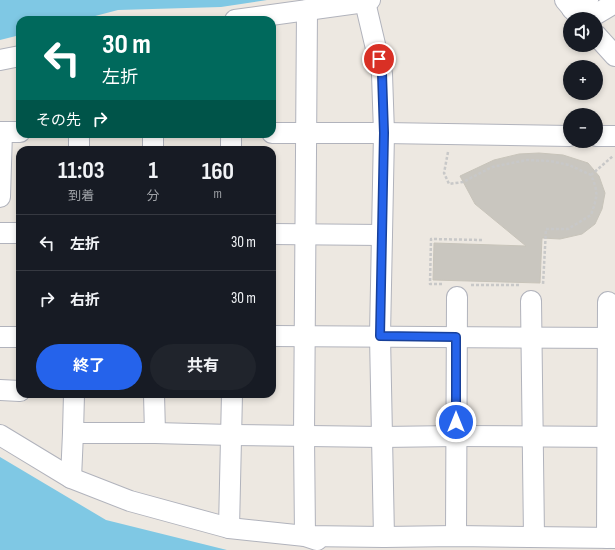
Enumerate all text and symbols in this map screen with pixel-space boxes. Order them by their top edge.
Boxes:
map controls [563,12,603,148]
button: sound [563,12,603,52]
text: 30 m [102,28,151,61]
icon: left [36,32,88,84]
pin [362,42,396,76]
icon: arrive [368,48,390,70]
button: + [563,60,603,100]
text: 左折 [102,67,138,88]
icon: right [89,108,111,130]
button: − [563,108,603,148]
text: その先 [36,111,81,130]
text: 11:03 [58,156,104,185]
text: 1 [148,156,158,185]
text: 160 [202,157,234,186]
text: m [214,186,222,202]
text: 到着 [68,188,94,204]
text: 分 [147,188,160,204]
icon: left [36,232,58,254]
text: 30 m [231,233,256,252]
text: 左折 [70,235,100,254]
icon: right [36,288,58,310]
text: 30 m [231,289,256,308]
text: 右折 [70,291,100,310]
button: 終了 [36,344,142,390]
button: 共有 [150,344,256,390]
position arrow [435,401,477,443]

